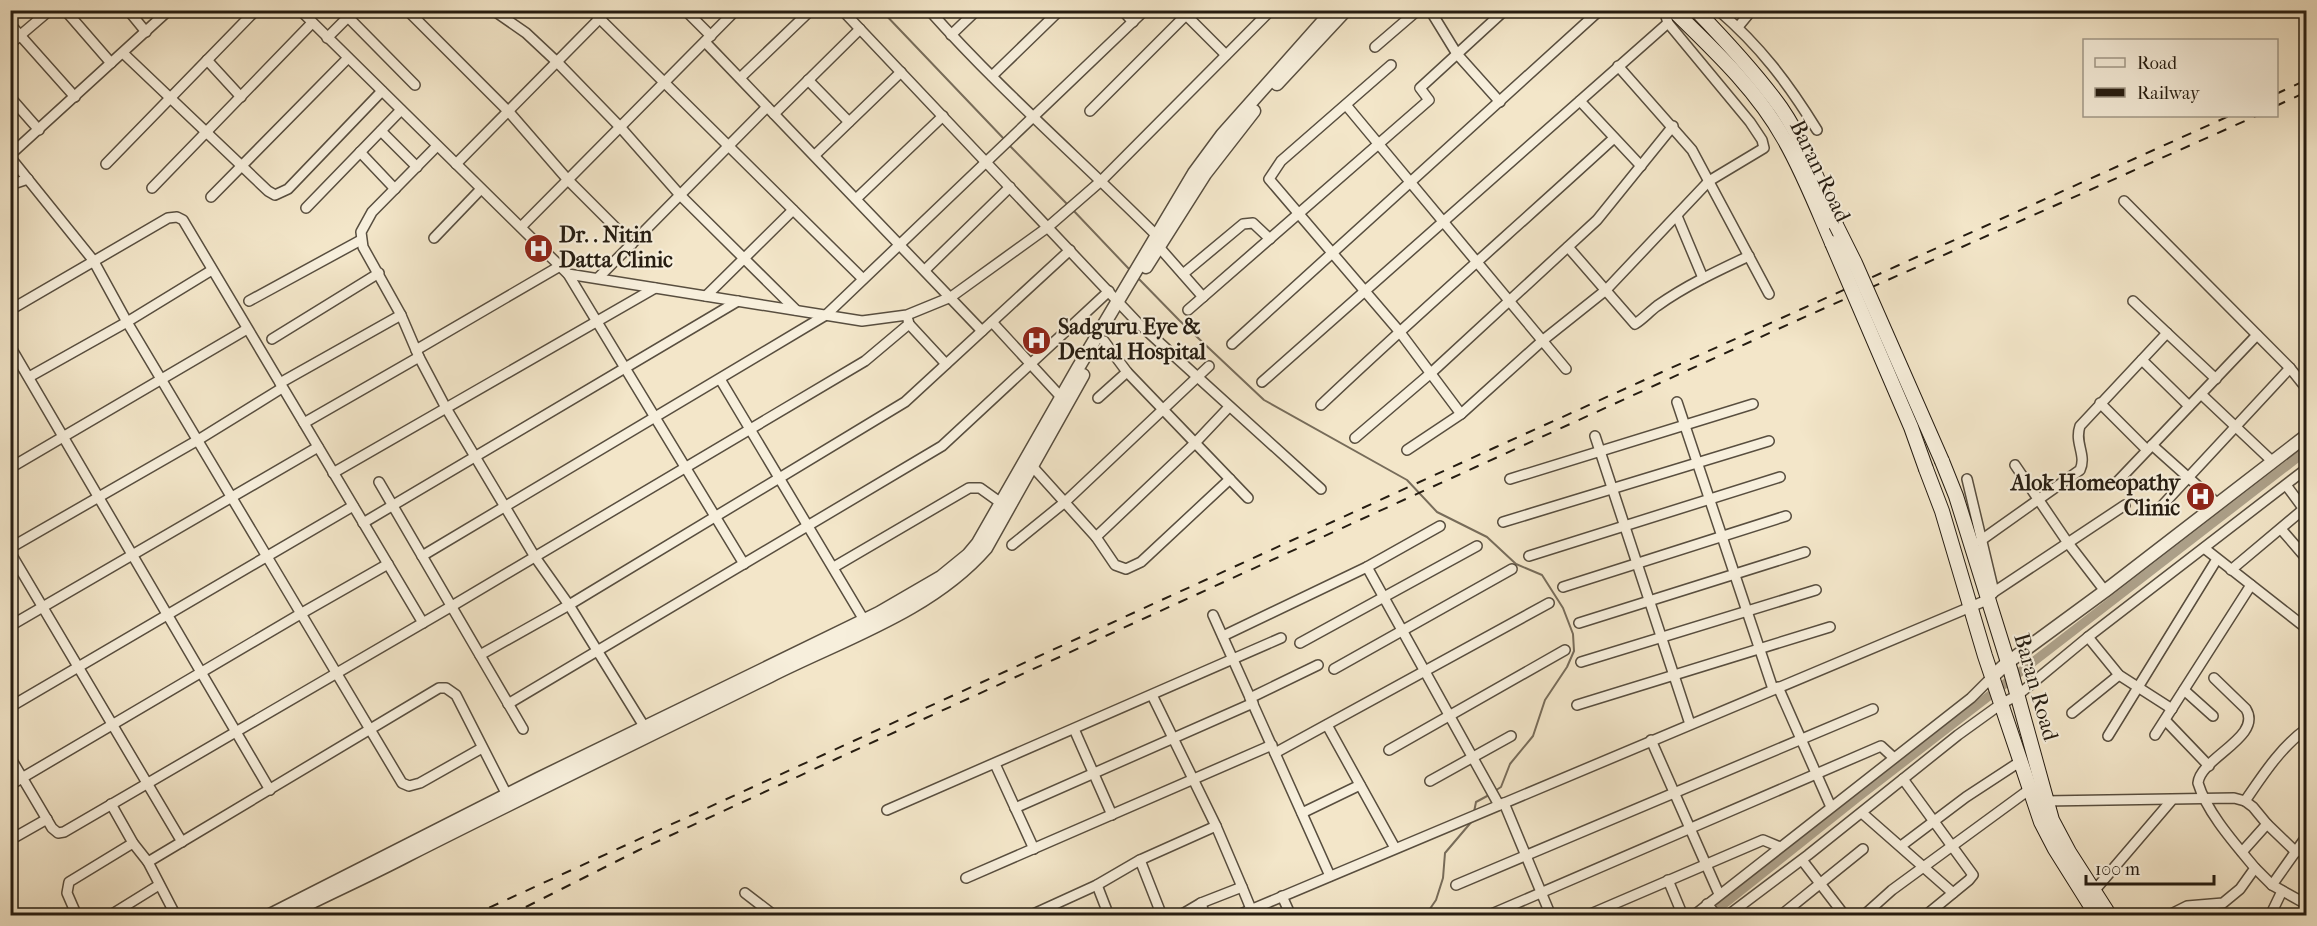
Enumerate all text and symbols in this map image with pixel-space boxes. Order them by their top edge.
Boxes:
legend [2083,39,2278,117]
text: Road [2137,53,2177,74]
text: Railway [2137,83,2201,104]
street label: Baran Road [1784,116,1856,227]
place label: Dr. . Nitin Datta Clinic [559,222,673,273]
hospital icon: Dr. . Nitin Datta Clinic [522,232,554,264]
place label: Sadguru Eye & Dental Hospital [1058,314,1207,365]
hospital icon: Sadguru Eye & Dental Hospital [1021,324,1053,356]
place label: Alok Homeopathy Clinic [2009,470,2181,521]
hospital icon: Alok Homeopathy Clinic [2185,480,2217,512]
street label: Baran Road [2008,630,2064,745]
scale bar [2086,848,2214,886]
text: 100 m [2095,859,2140,880]

